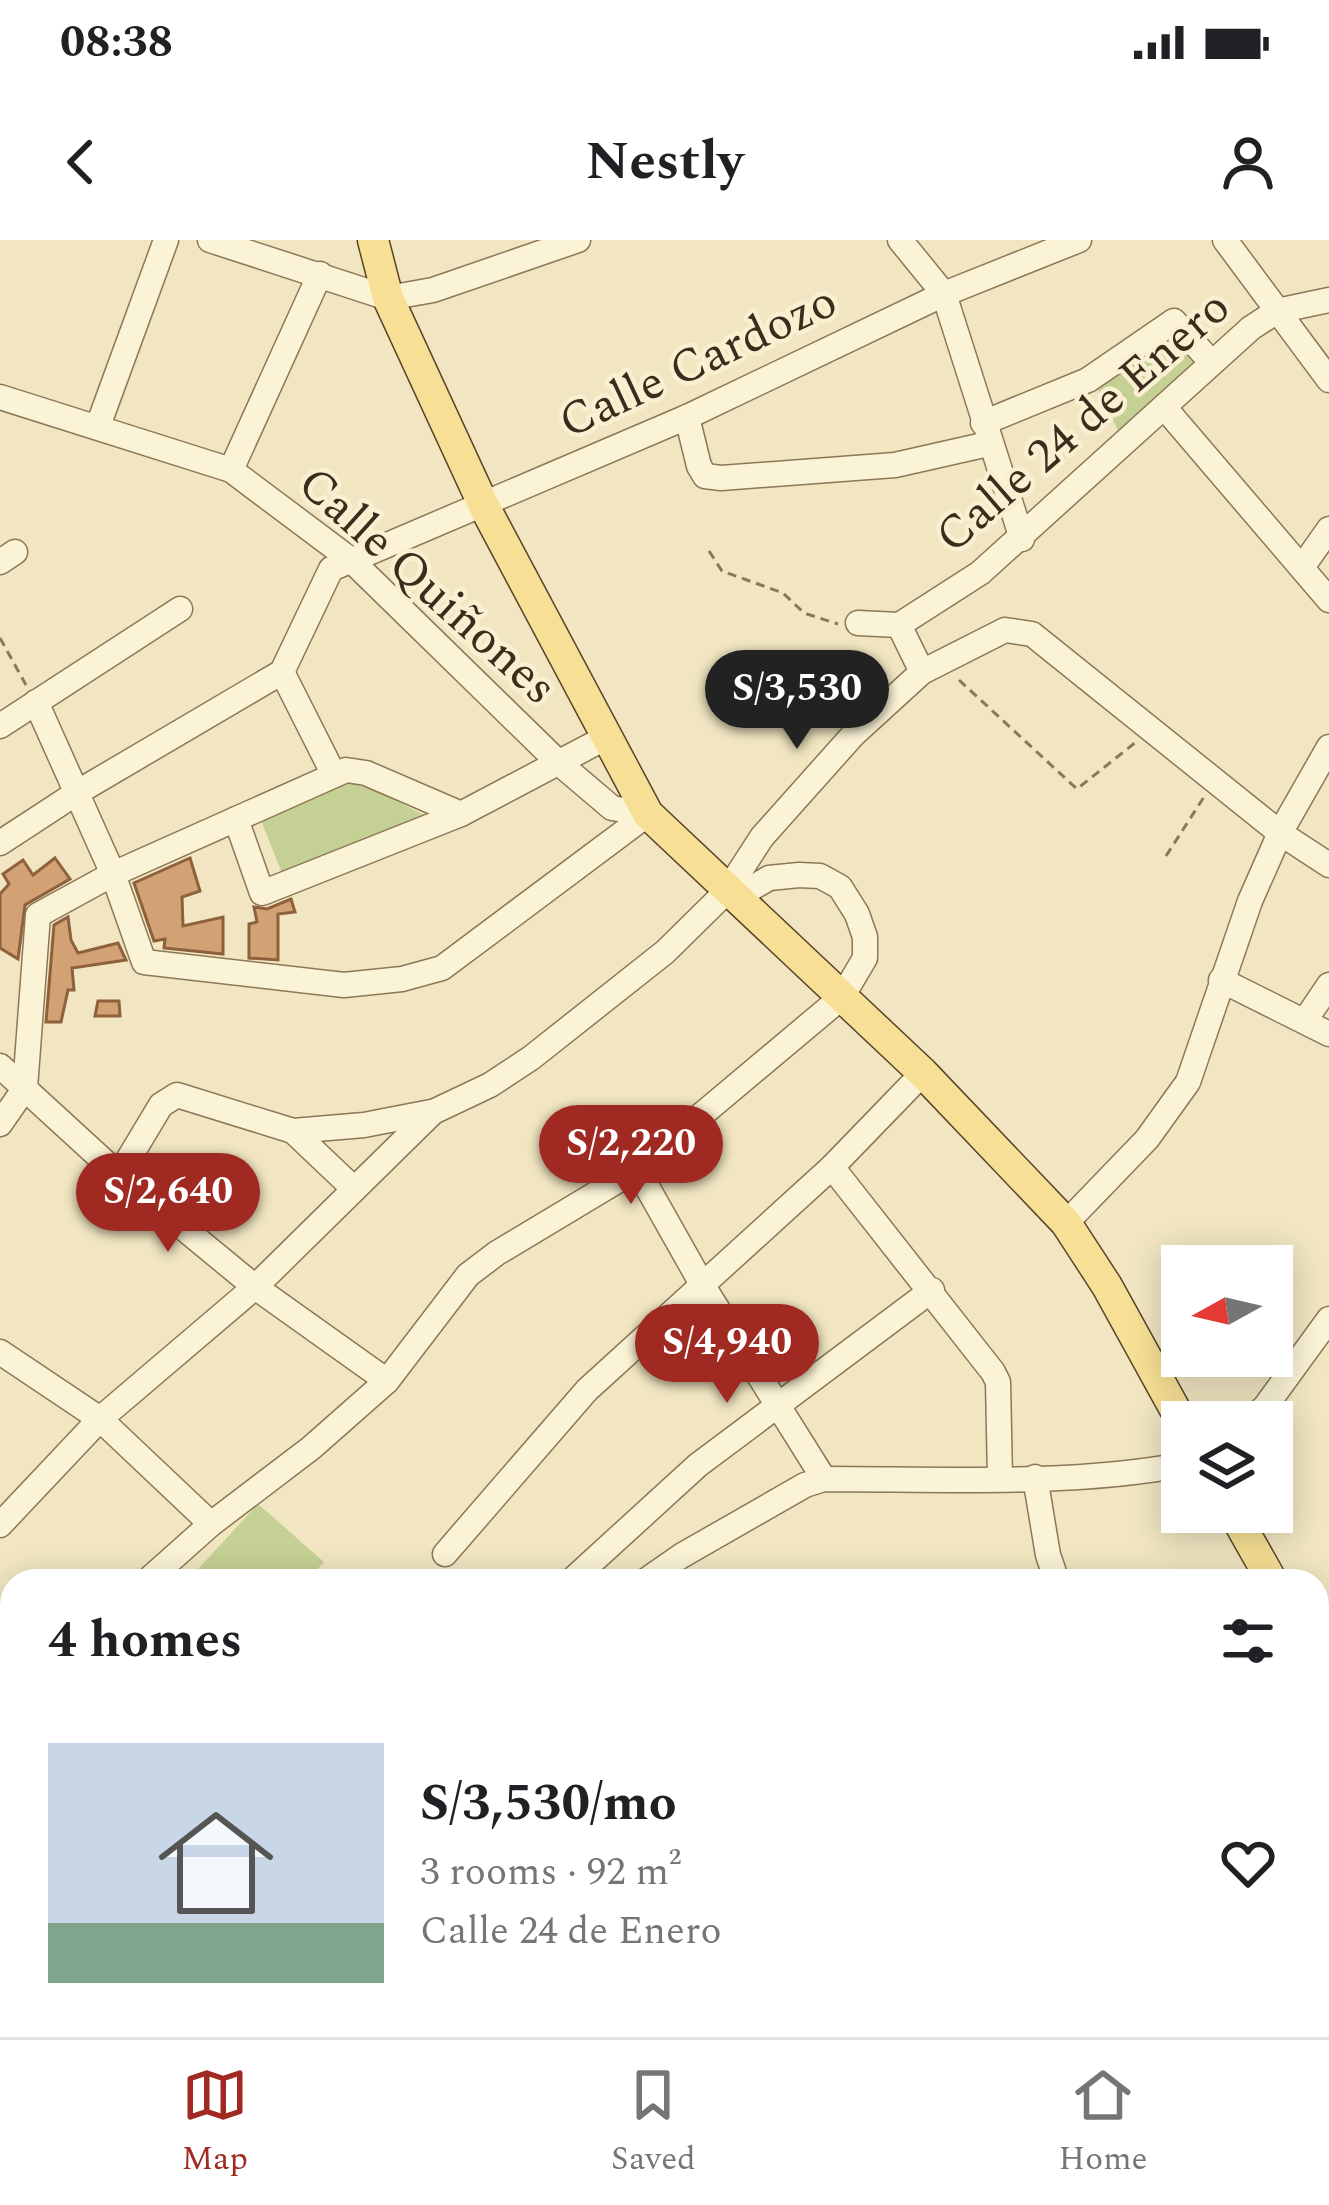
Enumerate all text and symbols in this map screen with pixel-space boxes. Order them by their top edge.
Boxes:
text: 08:38 [60,8,173,77]
text: Nestly [585,121,744,203]
icon: back [48,129,114,195]
icon: person [1215,129,1281,195]
street label: Calle Cardozo [547,266,849,458]
street label: Calle 24 de Enero [919,273,1247,571]
street label: Calle Quiñones [281,449,573,723]
pin: S/3,530 [686,650,908,752]
text: S/3,530 [732,659,862,718]
pin: S/2,220 [520,1105,742,1207]
text: S/2,220 [566,1114,696,1173]
pin: S/2,640 [57,1153,279,1255]
text: S/2,640 [103,1162,233,1221]
north arrow [1161,1245,1293,1377]
map controls [1161,1245,1293,1533]
pin: S/4,940 [616,1304,838,1406]
text: S/4,940 [662,1313,792,1372]
button: layers [1161,1401,1293,1533]
text: 4 homes [48,1602,242,1680]
icon: filters [1215,1608,1281,1674]
text: S/3,530/mo [420,1765,677,1843]
icon: home [144,1791,288,1935]
icon: heart [1215,1830,1281,1896]
text: 3 rooms · 92 m² [420,1843,681,1902]
text: Calle 24 de Enero [420,1902,721,1961]
tab: Map [182,2062,248,2184]
tab: Saved [611,2062,696,2184]
tab: Home [1059,2062,1148,2184]

